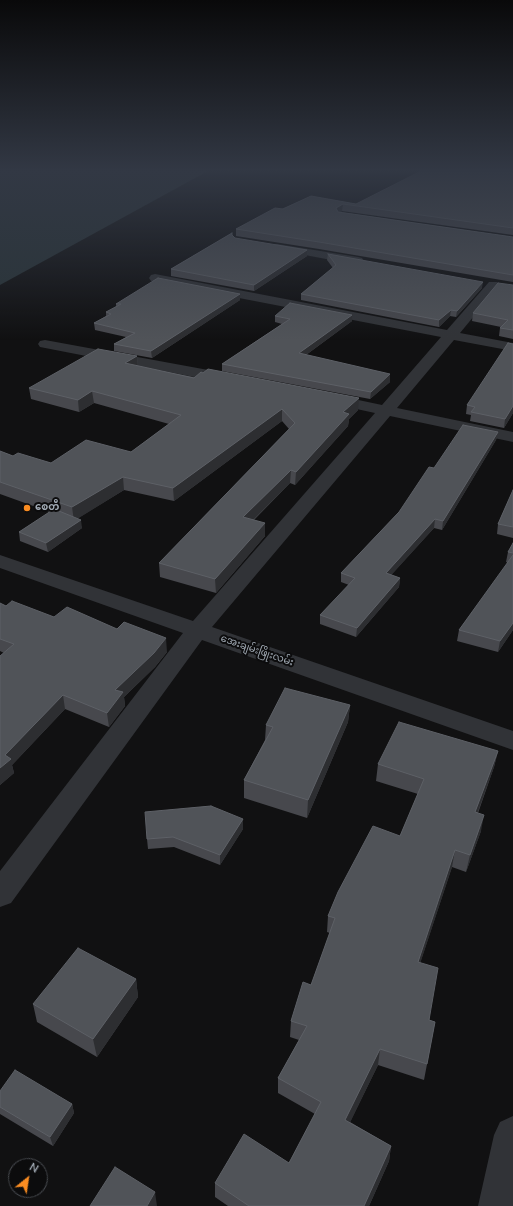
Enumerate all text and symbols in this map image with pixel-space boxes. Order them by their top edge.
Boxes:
place label: စေတီ [35,502,59,514]
marker: စေတီ [22,503,32,513]
street label: အေးချမ်းဖြိုးလမ်း [219,633,295,669]
north arrow [8,1158,48,1198]
text: N [26,1159,41,1177]

